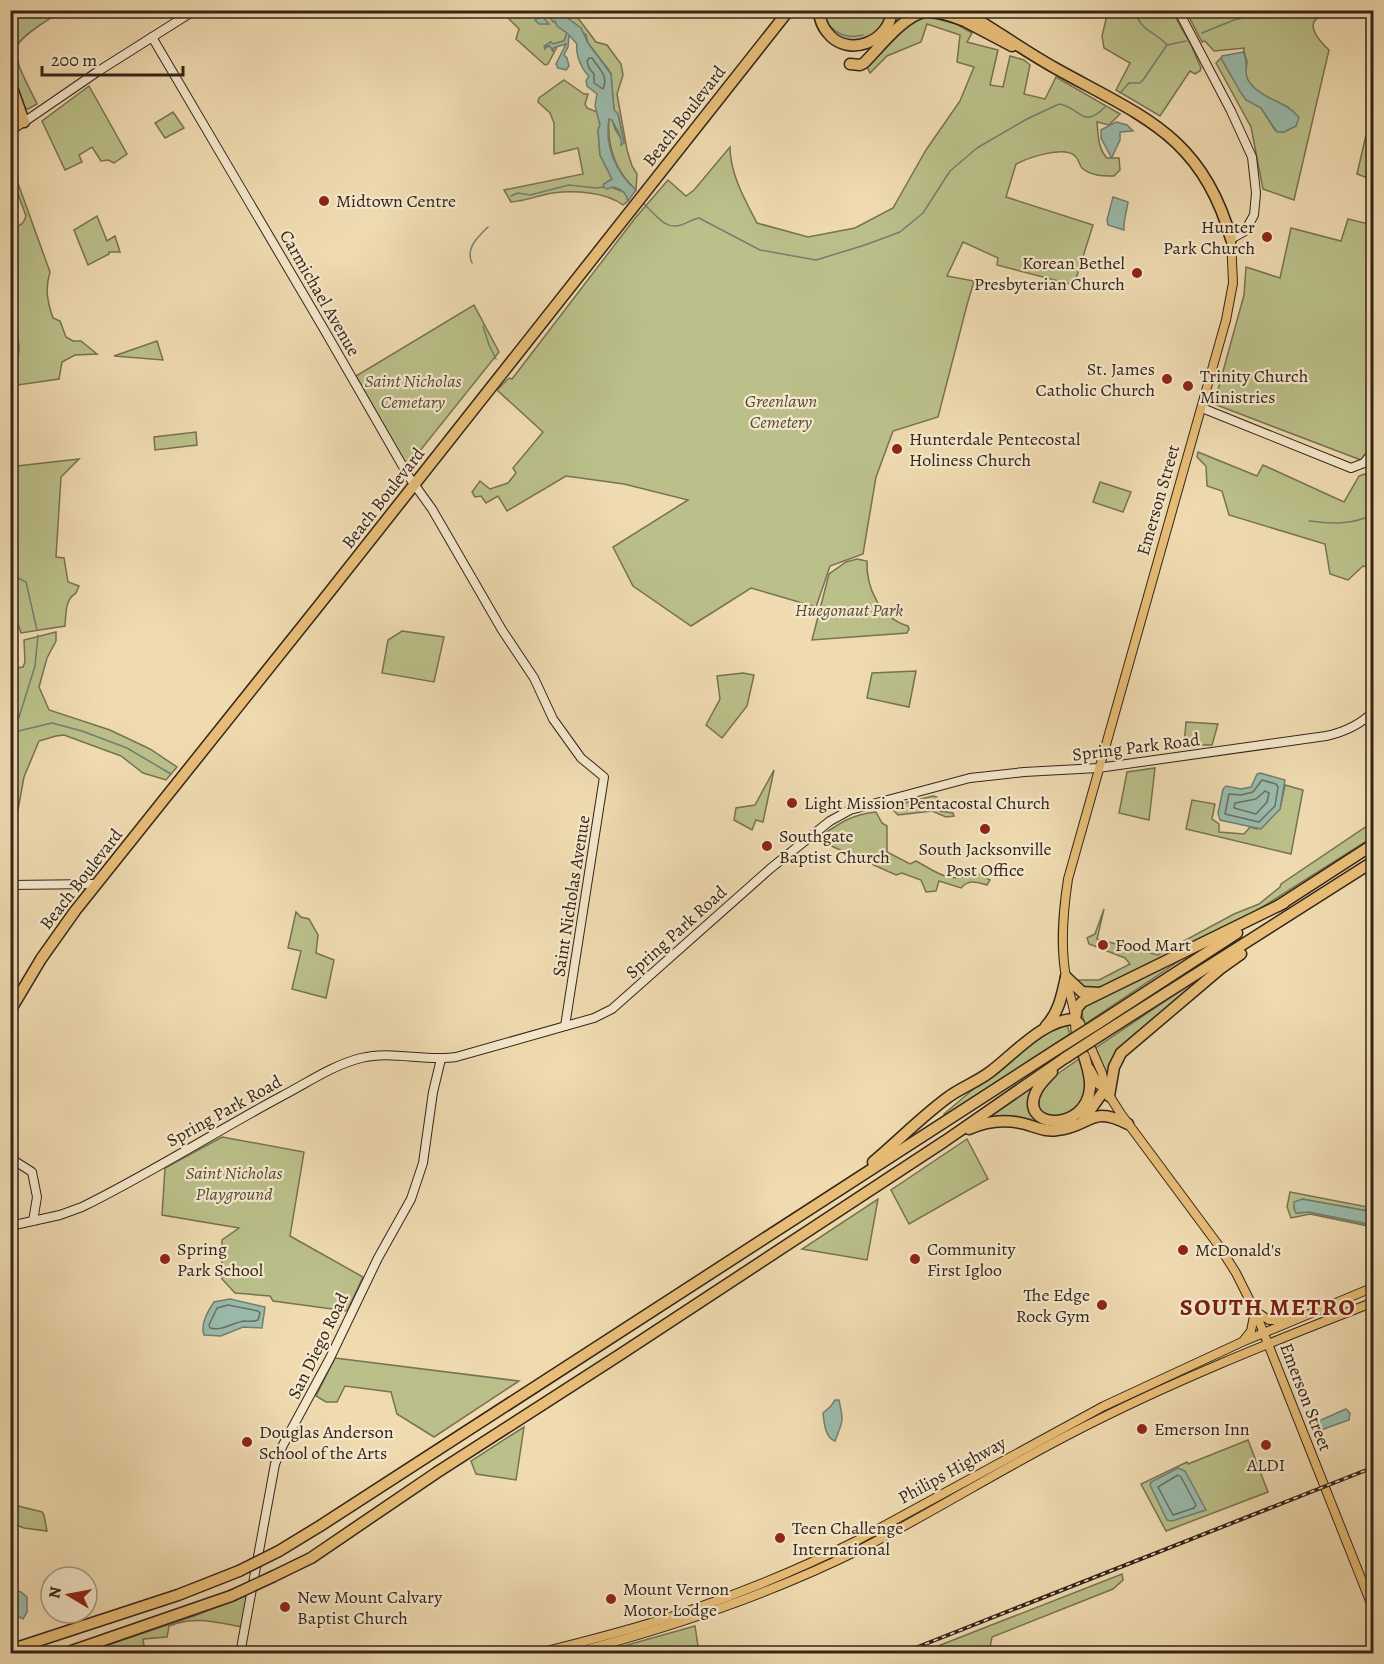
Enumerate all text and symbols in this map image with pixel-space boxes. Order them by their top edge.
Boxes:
scale bar [42,39,183,77]
text: 200 m [51,48,97,72]
street label: Beach Boulevard [637,60,731,171]
place label: Midtown Centre [336,189,456,213]
marker: Midtown Centre [317,194,331,208]
place label: Hunter Park Church [1163,215,1255,260]
street label: Carmichael Avenue [274,226,366,360]
marker: Hunter Park Church [1260,230,1274,244]
place label: Korean Bethel Presbyterian Church [974,251,1126,296]
marker: Korean Bethel Presbyterian Church [1130,266,1144,280]
place label: St. James Catholic Church [1036,357,1155,402]
place label: Trinity Church Ministries [1200,364,1309,409]
park label: Saint Nicholas Cemetary [364,369,462,414]
marker: St. James Catholic Church [1160,372,1174,386]
marker: Trinity Church Ministries [1181,379,1195,393]
park label: Greenlawn Cemetery [745,389,817,434]
place label: Hunterdale Pentecostal Holiness Church [909,427,1081,472]
street label: Beach Boulevard [336,442,430,553]
marker: Hunterdale Pentecostal Holiness Church [890,442,904,456]
street label: Emerson Street [1131,442,1185,558]
park label: Huegonaut Park [795,598,903,622]
street label: Spring Park Road [1071,727,1201,767]
place label: Light Mission Pentacostal Church [804,791,1051,815]
marker: Light Mission Pentacostal Church [785,796,799,810]
street label: Saint Nicholas Avenue [546,814,596,978]
marker: South Jacksonville Post Office [978,822,992,836]
street label: Beach Boulevard [34,823,128,934]
place label: Southgate Baptist Church [779,824,890,869]
place label: South Jacksonville Post Office [919,837,1051,882]
marker: Southgate Baptist Church [760,839,774,853]
street label: Spring Park Road [620,880,732,984]
place label: Food Mart [1115,933,1191,957]
marker: Food Mart [1096,938,1110,952]
street label: Spring Park Road [162,1069,286,1153]
park label: Saint Nicholas Playground [185,1161,283,1206]
place label: Spring Park School [177,1237,264,1282]
place label: Community First Igloo [927,1237,1016,1282]
place label: McDonald's [1195,1238,1281,1262]
marker: McDonald's [1176,1243,1190,1257]
marker: Spring Park School [158,1252,172,1266]
marker: Community First Igloo [908,1252,922,1266]
place label: The Edge Rock Gym [1016,1283,1090,1328]
street label: San Diego Road [282,1288,354,1403]
district label: SOUTH METRO [1180,1291,1356,1323]
marker: The Edge Rock Gym [1095,1298,1109,1312]
street label: Emerson Street [1274,1340,1338,1455]
place label: Emerson Inn [1154,1417,1250,1441]
place label: Douglas Anderson School of the Arts [259,1420,394,1465]
marker: Emerson Inn [1135,1422,1149,1436]
street label: Philips Highway [894,1430,1011,1509]
marker: Douglas Anderson School of the Arts [240,1435,254,1449]
marker: ALDI [1259,1438,1273,1452]
place label: ALDI [1246,1453,1285,1477]
place label: Teen Challenge International [792,1516,903,1561]
marker: Teen Challenge International [773,1531,787,1545]
north arrow [39,1565,99,1625]
place label: Mount Vernon Motor Lodge [623,1577,729,1622]
text: N [43,1585,67,1600]
place label: New Mount Calvary Baptist Church [297,1585,443,1630]
marker: Mount Vernon Motor Lodge [604,1592,618,1606]
marker: New Mount Calvary Baptist Church [278,1600,292,1614]

